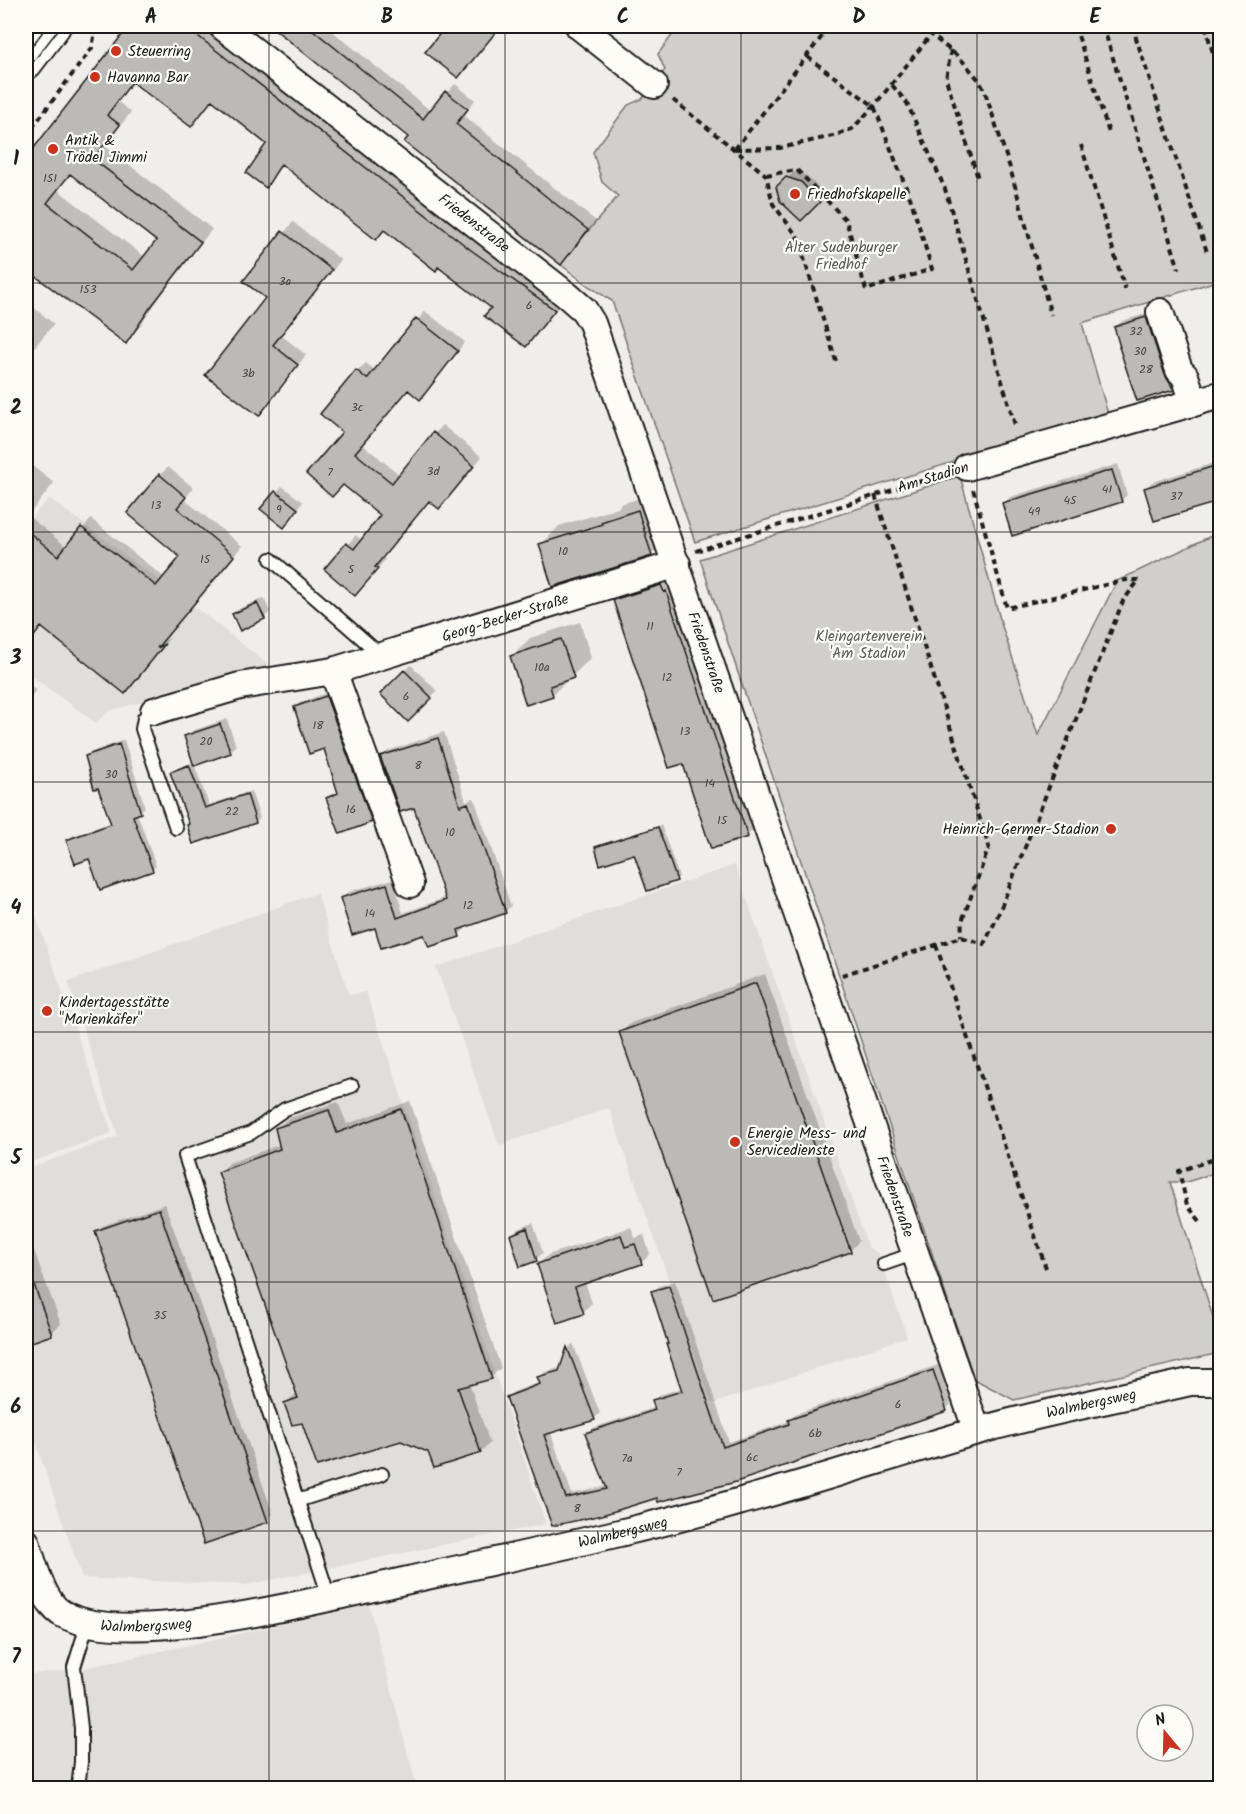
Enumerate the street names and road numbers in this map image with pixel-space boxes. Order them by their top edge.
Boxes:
street label: Friedenstraße [433,188,515,259]
street label: Am Stadion [895,456,972,500]
street label: Georg-Becker-Straße [439,587,572,649]
street label: Friedenstraße [680,608,731,697]
street label: Friedenstraße [869,1153,920,1241]
street label: Walmbergsweg [1044,1383,1139,1426]
street label: Walmbergsweg [576,1511,670,1555]
street label: Walmbergsweg [99,1612,193,1640]

